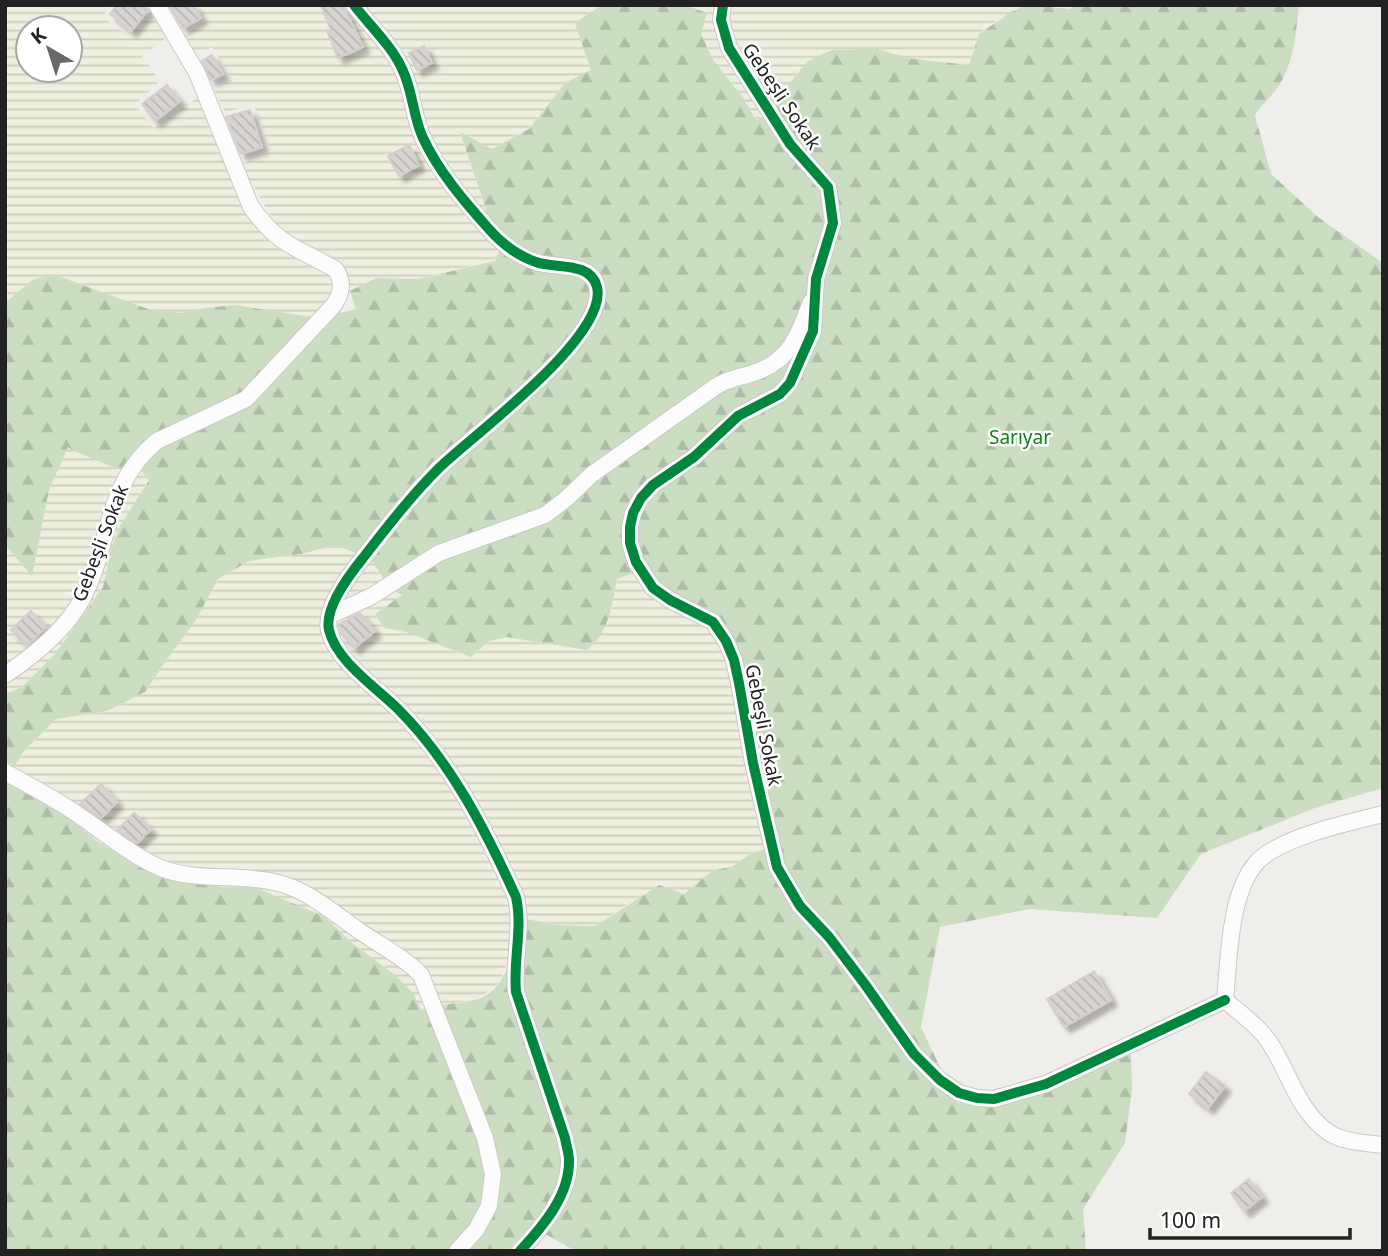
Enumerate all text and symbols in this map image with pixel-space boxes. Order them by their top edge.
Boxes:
north arrow [14,14,84,84]
text: K [25,21,52,50]
street label: Gebeşli Sokak [737,37,827,155]
park label: Sarıyar [989,424,1051,450]
street label: Gebeşli Sokak [66,481,134,605]
street label: Gebeşli Sokak [739,662,789,788]
scale bar [1150,1196,1350,1240]
text: 100 m [1160,1206,1221,1234]

